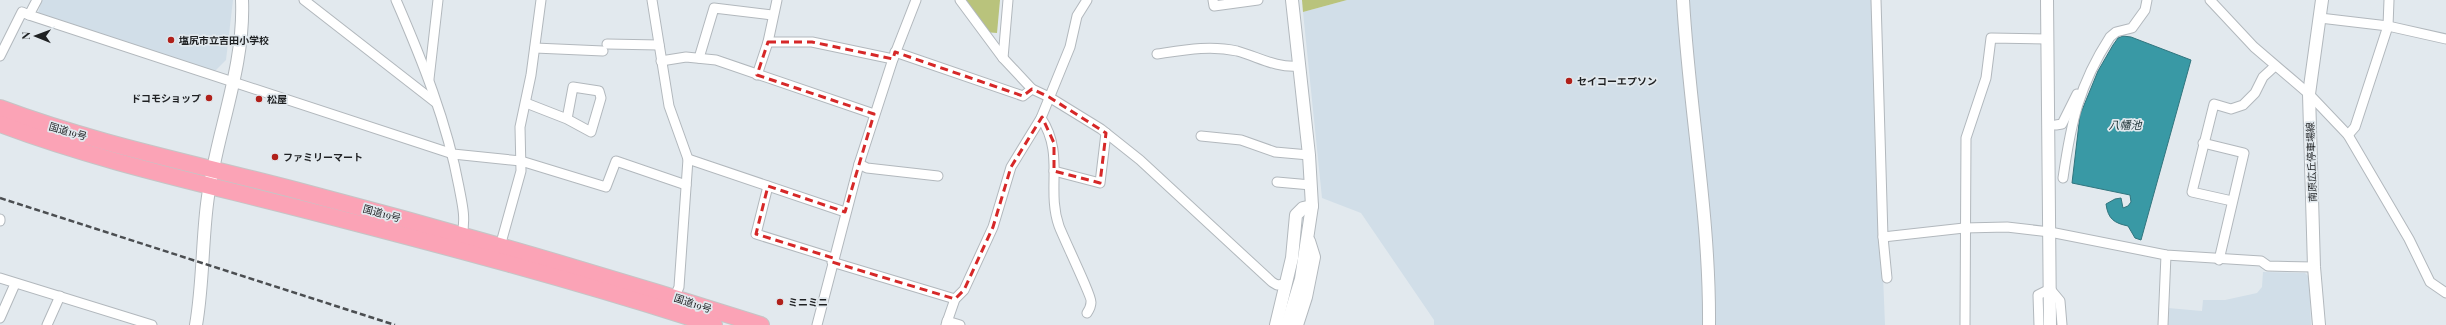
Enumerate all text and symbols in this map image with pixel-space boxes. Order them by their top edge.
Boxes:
north arrow [16,16,56,56]
text: N [18,32,33,40]
place label: 塩尻市立吉田小学校 [179,33,269,47]
marker: 塩尻市立吉田小学校 [166,35,176,45]
place label: セイコーエプソン [1577,74,1657,88]
marker: セイコーエプソン [1564,76,1574,86]
place label: ドコモショップ [131,91,201,105]
place label: 松屋 [267,92,287,106]
marker: ドコモショップ [204,93,214,103]
marker: 松屋 [254,94,264,104]
water label: 八幡池 [2109,117,2142,132]
street label: 国道19号 [47,119,89,143]
street label: 南原広丘停車場線 [2303,122,2319,202]
place label: ファミリーマート [283,150,363,164]
marker: ファミリーマート [270,152,280,162]
street label: 国道19号 [361,201,403,225]
street label: 国道19号 [672,290,714,316]
place label: ミニミニ [788,295,828,309]
marker: ミニミニ [775,297,785,307]

